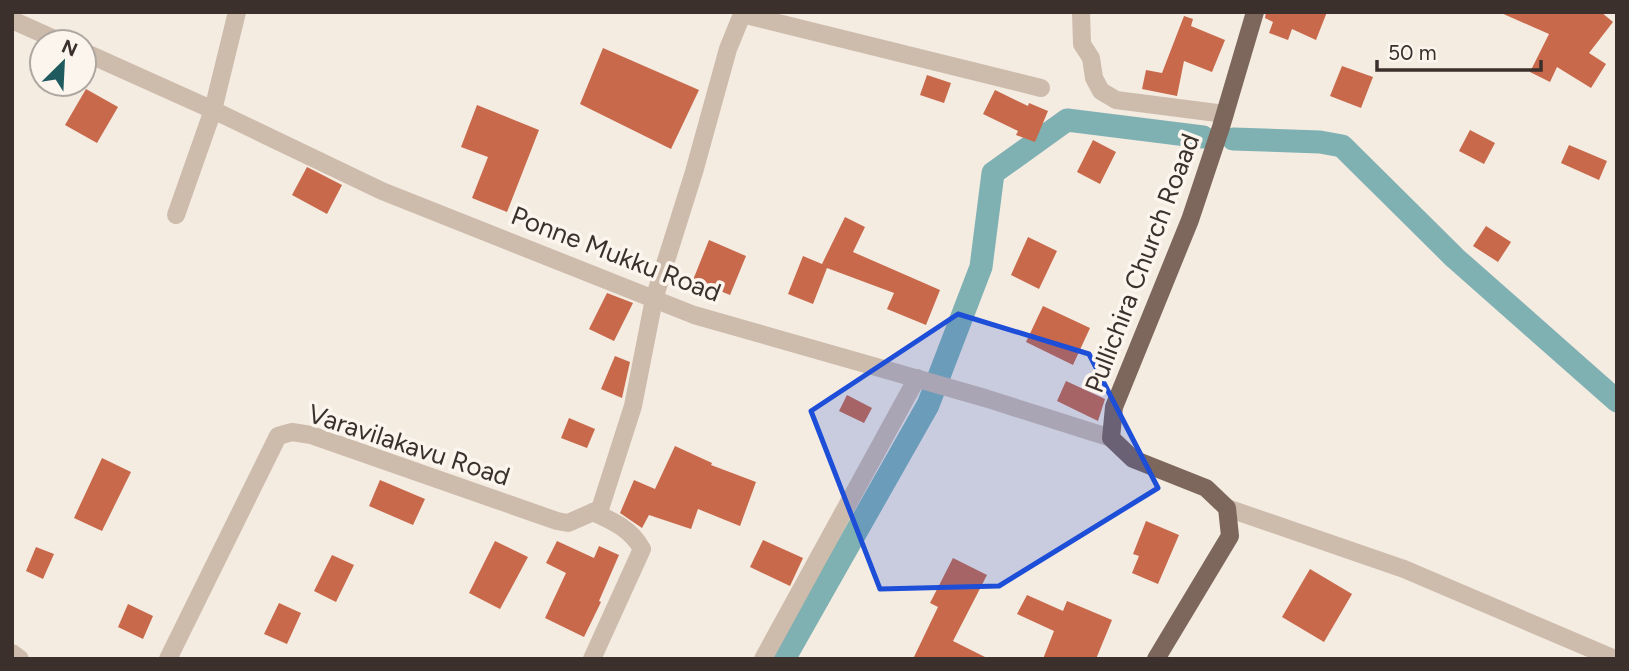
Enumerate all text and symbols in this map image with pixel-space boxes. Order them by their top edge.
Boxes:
north arrow [28,28,98,98]
scale bar [1377,28,1542,72]
text: N [58,34,81,61]
text: 50 m [1388,40,1437,65]
street label: Pullichira Church Roaad [1078,129,1206,397]
street label: Ponne Mukku Road [507,199,725,309]
street label: Varavilakavu Road [304,397,514,493]

